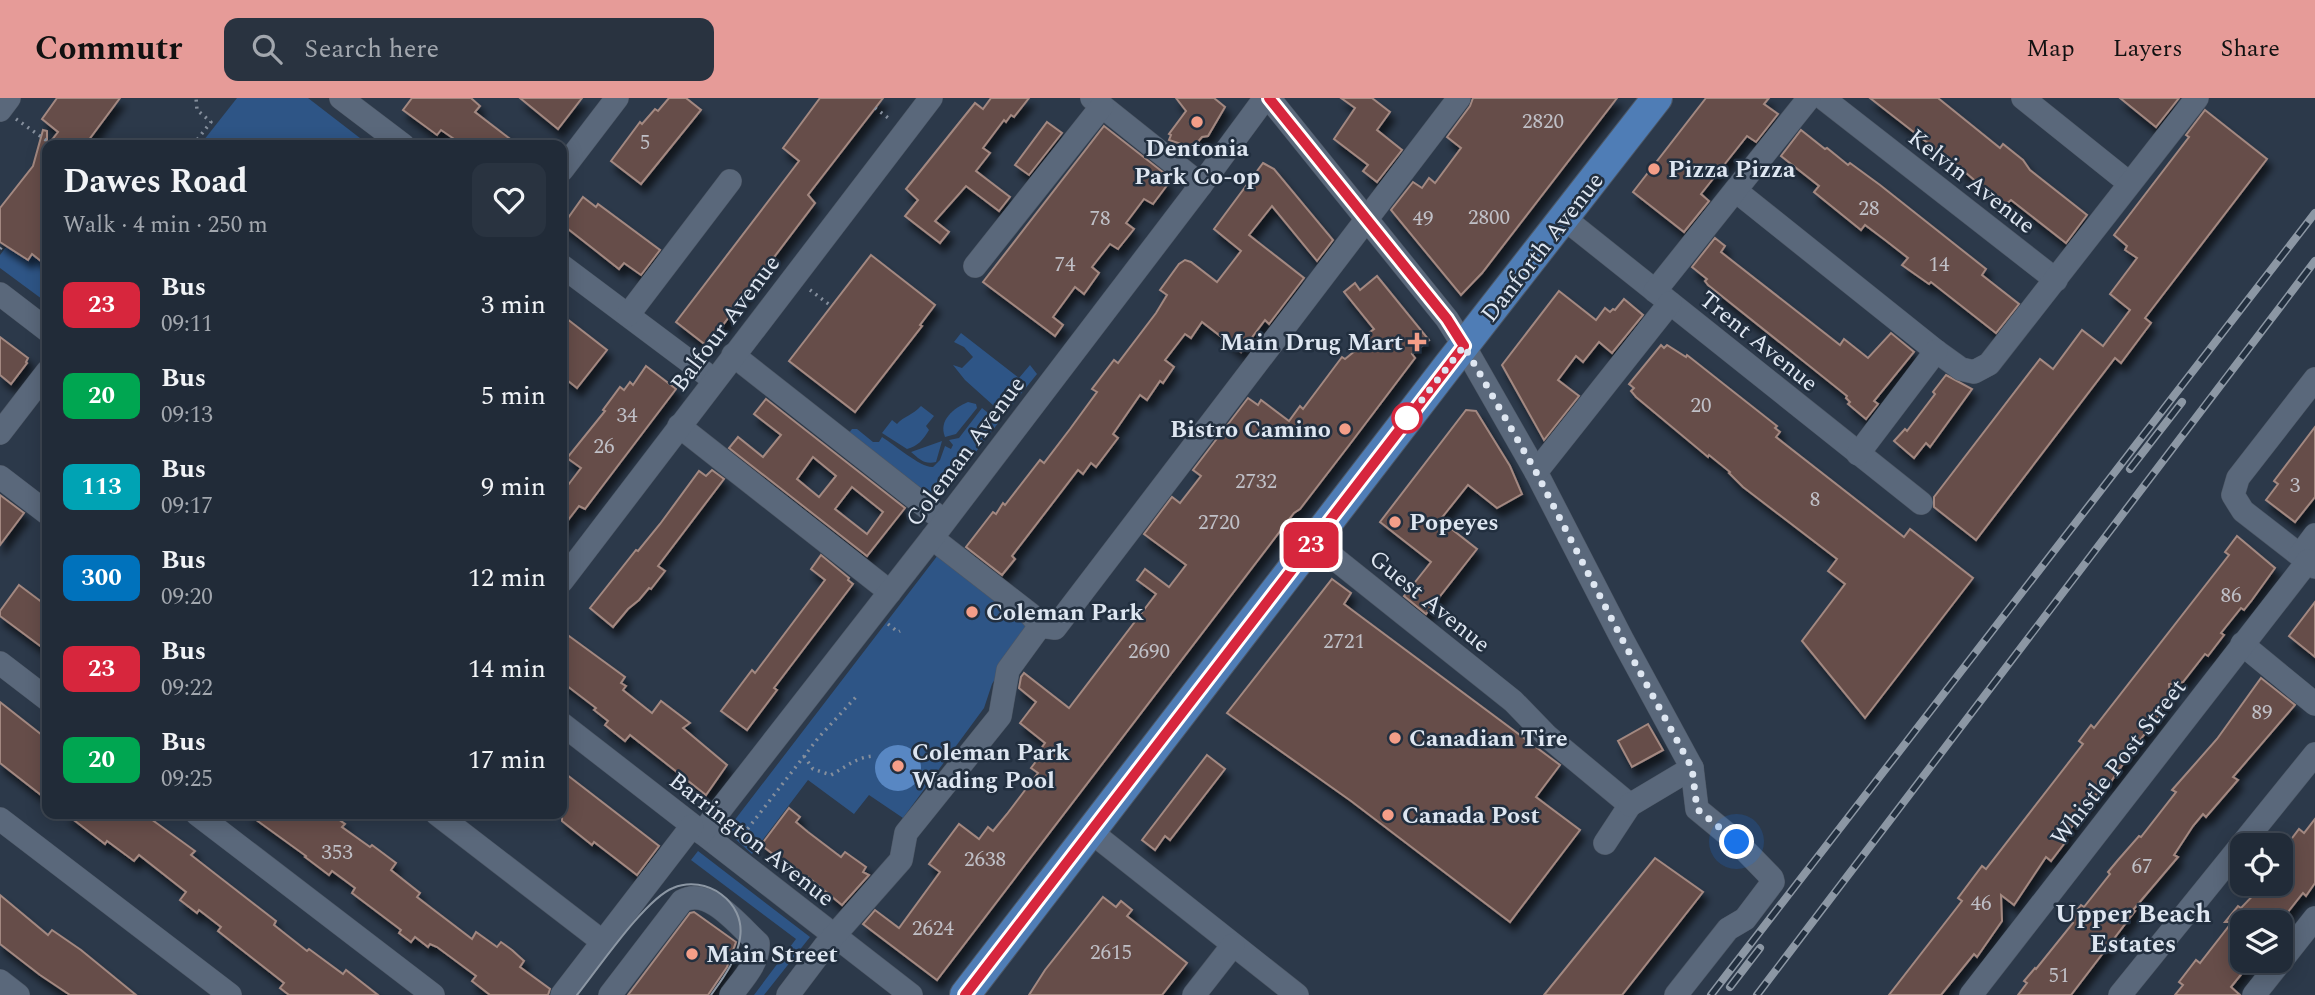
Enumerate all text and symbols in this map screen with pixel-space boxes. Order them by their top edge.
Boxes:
search box [224,18,714,81]
text: Commutr [35,24,182,74]
text: Search here [304,29,439,69]
icon: search [248,30,286,68]
text: Map [2026,31,2075,67]
text: Layers [2113,31,2183,67]
text: Share [2221,31,2280,67]
house number: 2820 [1522,106,1564,138]
marker: Dentonia Park Co-op [1189,114,1205,130]
street label: Kelvin Avenue [1900,120,2043,243]
house number: 5 [640,127,650,159]
place label: Dentonia Park Co-op [1134,131,1260,195]
place label: Pizza Pizza [1668,152,1796,188]
text: Dawes Road [63,157,248,207]
marker: Pizza Pizza [1646,161,1662,177]
button: heart [472,163,546,237]
street label: Danforth Avenue [1472,165,1613,331]
house number: 28 [1859,193,1880,225]
house number: 2800 [1468,202,1510,234]
house number: 78 [1090,203,1111,235]
house number: 49 [1413,203,1434,235]
text: Walk · 4 min · 250 m [63,208,268,243]
street label: Balfour Avenue [662,247,789,400]
house number: 74 [1055,249,1076,281]
house number: 14 [1929,249,1950,281]
text: Bus [161,267,206,307]
street label: Trent Avenue [1691,282,1826,401]
text: 3 min [481,285,546,325]
text: 23 [88,287,115,323]
text: 09:11 [161,307,213,342]
place label: Main Drug Mart [1220,325,1403,361]
marker: Main Drug Mart [1409,334,1425,350]
text: Bus [161,358,206,398]
street label: Coleman Avenue [897,369,1034,535]
text: 5 min [481,376,546,416]
text: 20 [88,378,115,414]
house number: 20 [1691,390,1712,422]
text: 09:13 [161,398,213,433]
house number: 34 [617,400,638,432]
unlabelled marker [1392,403,1422,433]
place label: Bistro Camino [1170,412,1331,448]
marker: Bistro Camino [1337,421,1353,437]
house number: 26 [594,431,615,463]
text: Bus [161,449,206,489]
house number: 2732 [1235,466,1277,498]
text: 9 min [481,467,546,507]
text: 113 [81,469,122,505]
house number: 3 [2290,470,2301,502]
house number: 8 [1810,484,1820,516]
text: 09:17 [161,489,213,524]
place label: Popeyes [1409,505,1499,541]
house number: 2720 [1198,507,1240,539]
marker: Popeyes [1387,514,1403,530]
line badge: 23 [1280,522,1342,568]
text: 23 [1298,527,1324,563]
text: Bus [161,540,206,580]
street label: Guest Avenue [1361,541,1498,662]
text: 12 min [468,558,546,598]
text: 300 [81,560,122,596]
text: 09:20 [161,580,213,615]
house number: 86 [2221,580,2242,612]
place label: Coleman Park [986,595,1144,631]
marker: Coleman Park [964,604,980,620]
house number: 2721 [1323,626,1365,658]
text: Bus [161,631,206,671]
house number: 2690 [1128,636,1170,668]
text: 14 min [468,649,546,689]
text: 23 [88,651,115,687]
text: 09:22 [161,671,213,706]
street label: Whistle Post Street [2042,671,2196,854]
house number: 89 [2252,697,2273,729]
place label: Canadian Tire [1409,721,1568,757]
text: Bus [161,722,206,762]
marker: Canadian Tire [1387,730,1403,746]
place label: Coleman Park Wading Pool [912,735,1070,799]
text: 17 min [468,740,546,780]
text: 20 [88,742,115,778]
marker: Coleman Park Wading Pool [890,758,906,774]
text: 09:25 [161,762,213,797]
street label: Barrington Avenue [661,764,842,916]
place label: Canada Post [1402,798,1540,834]
marker: Canada Post [1380,807,1396,823]
your location [1719,824,1754,859]
map controls [2230,833,2293,973]
button: locate [2230,833,2293,896]
house number: 353 [321,837,353,869]
house number: 2638 [964,844,1006,876]
house number: 67 [2132,851,2153,883]
house number: 46 [1971,888,1992,920]
district label: Upper Beach Estates [2055,894,2211,964]
button: layers [2230,910,2293,973]
house number: 2624 [912,913,954,945]
place label: Main Street [706,937,838,973]
house number: 2615 [1090,937,1132,969]
marker: Main Street [684,946,700,962]
house number: 51 [2049,960,2070,992]

